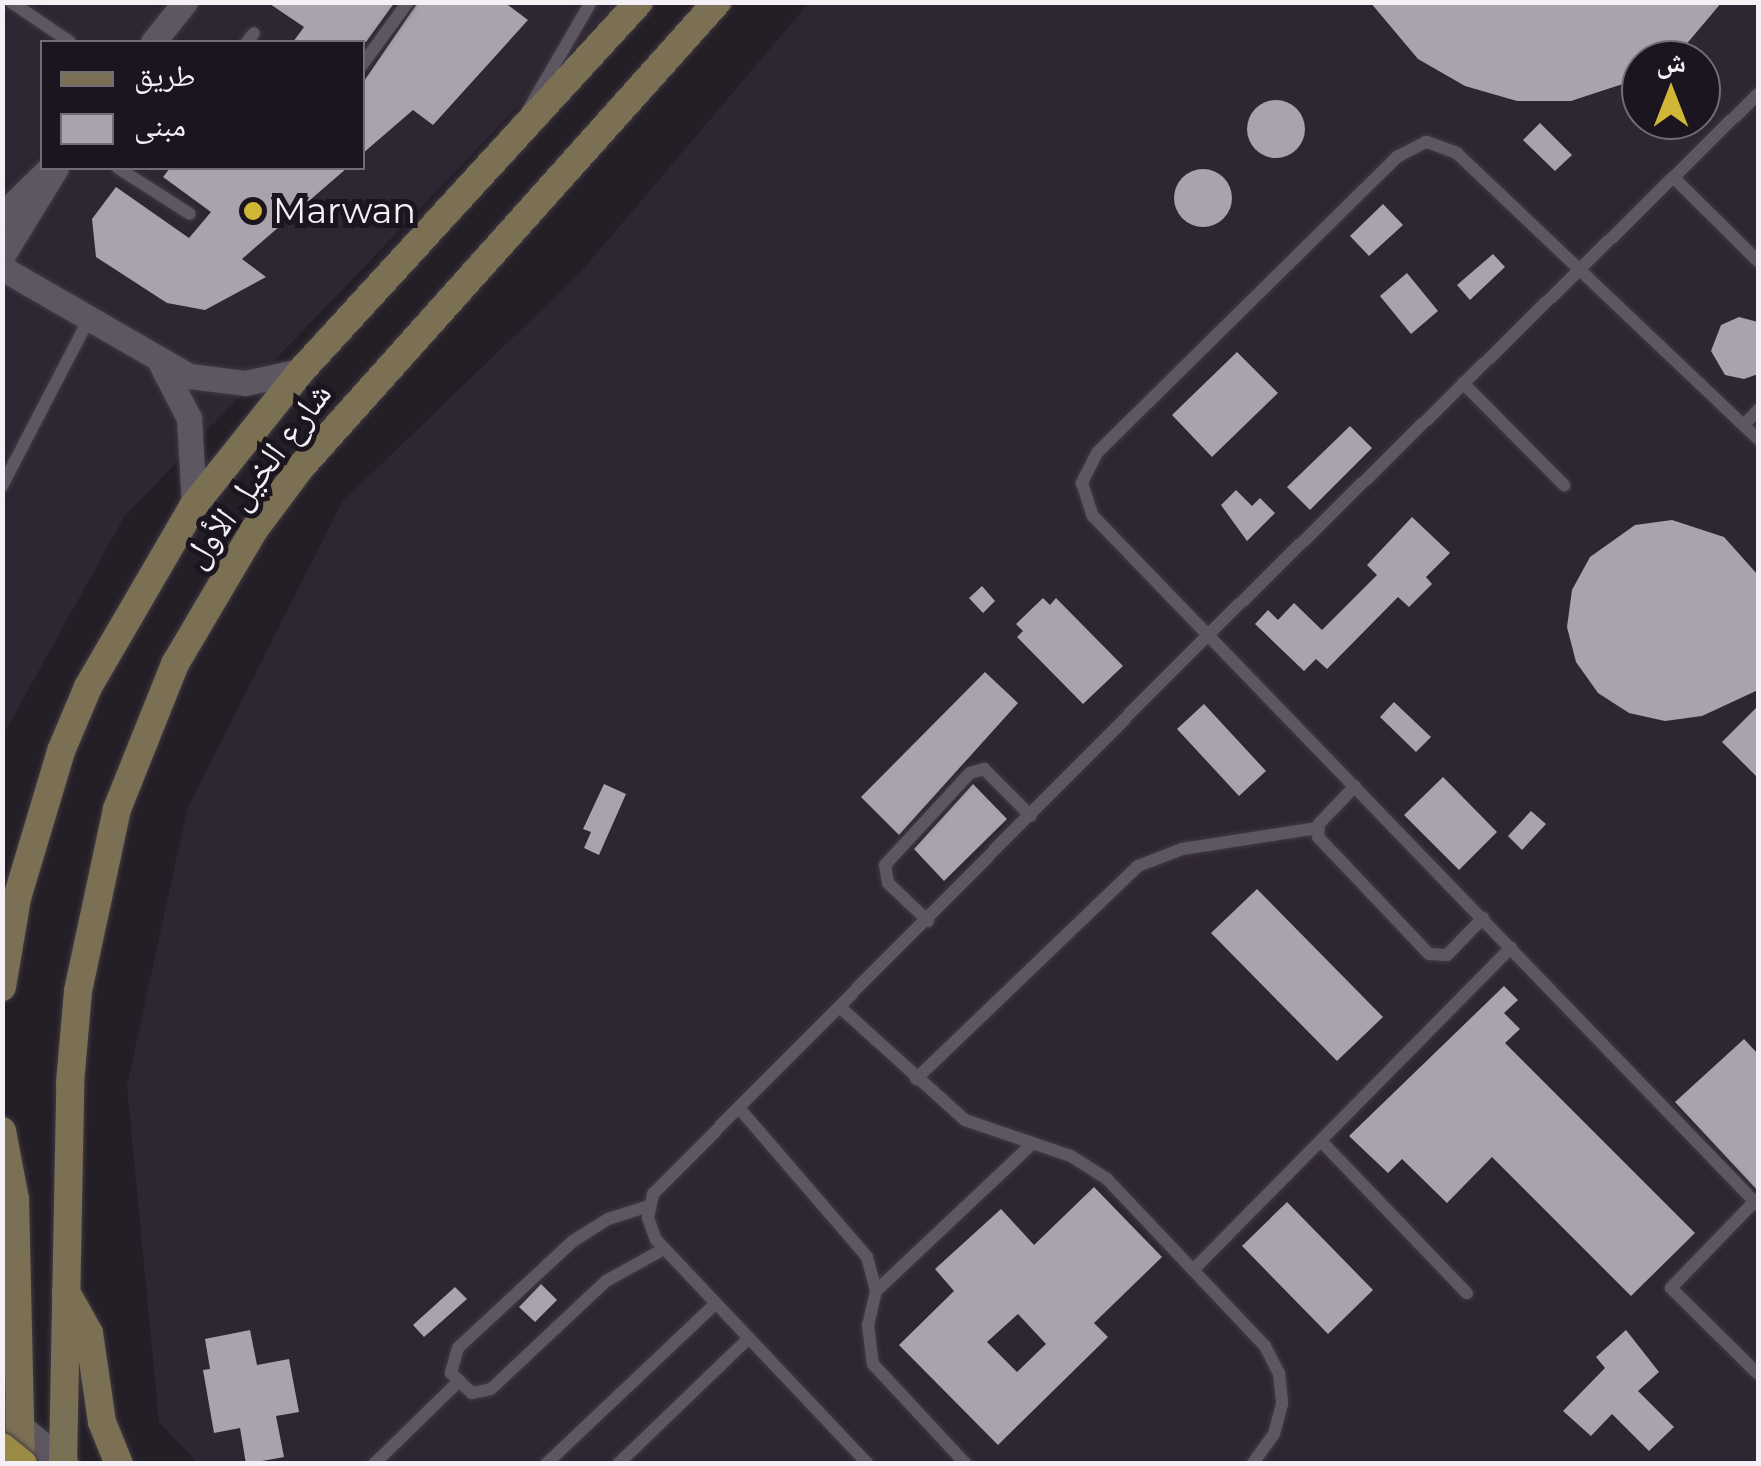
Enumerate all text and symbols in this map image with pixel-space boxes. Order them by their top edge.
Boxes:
legend [40,40,365,170]
north arrow [1621,40,1721,140]
text: ش [1656,45,1686,79]
text: طريق [134,57,195,94]
text: مبنى [134,107,186,144]
place label: Marwan [273,190,416,232]
marker: Marwan [242,200,264,222]
street label: شارع الخيل الأول [174,374,340,576]

